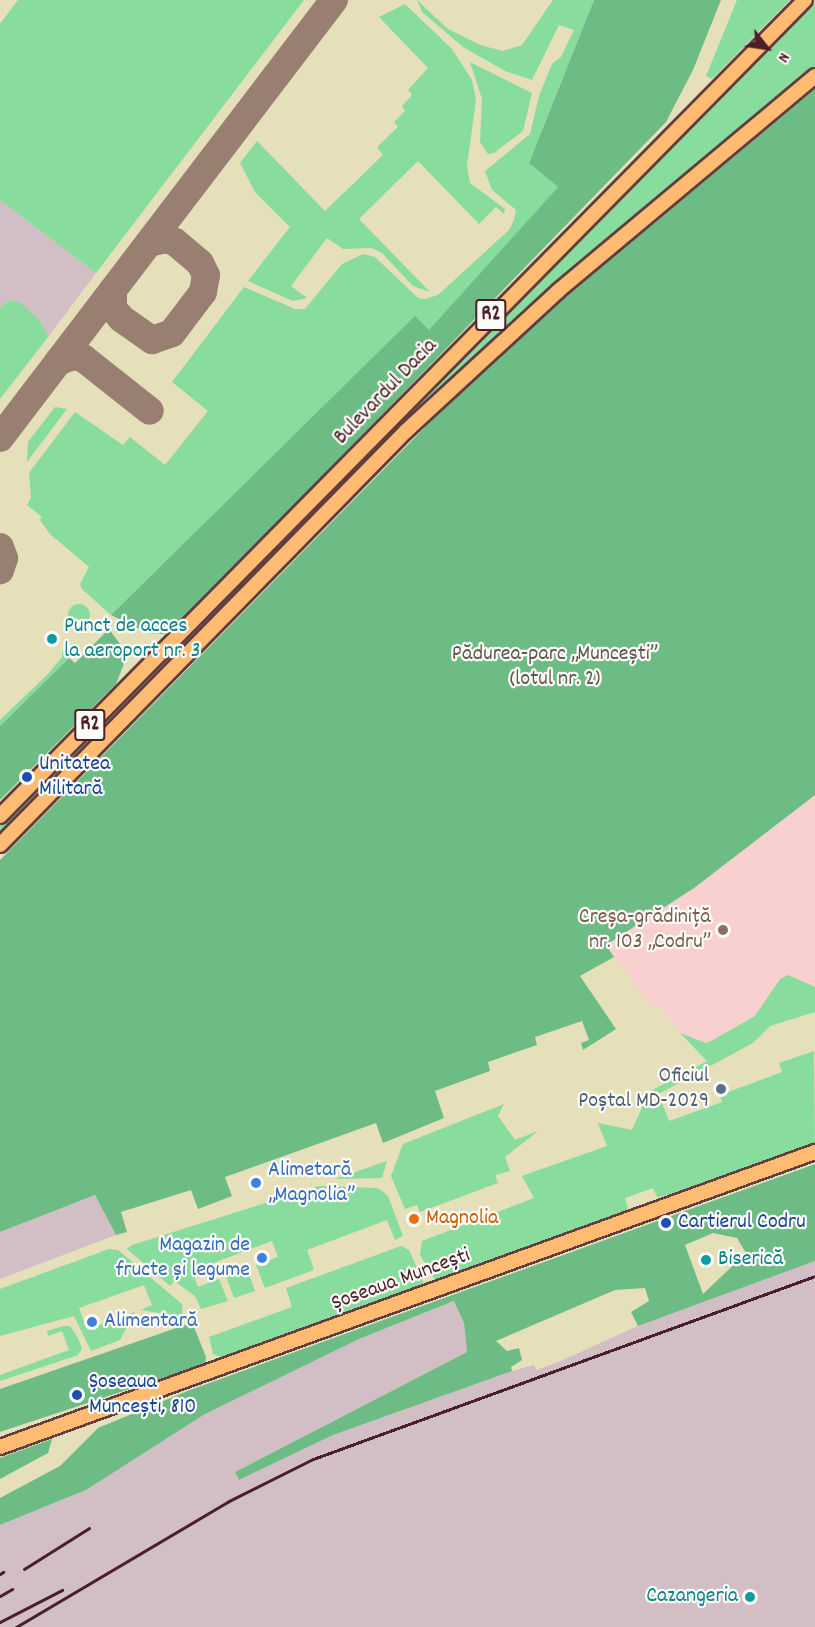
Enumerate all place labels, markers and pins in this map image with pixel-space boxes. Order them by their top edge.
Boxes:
place label: Punct de acces la aeroport nr. 3 [64,613,201,664]
marker: Punct de acces la aeroport nr. 3 [45,632,59,646]
place label: Unitatea Militară [39,751,110,802]
marker: Unitatea Militară [20,770,34,784]
place label: Creșa-grădiniță nr. 103 „Codru” [579,904,711,956]
marker: Creșa-grădiniță nr. 103 „Codru” [716,923,730,937]
place label: Oficiul Poștal MD-2029 [578,1063,709,1114]
marker: Oficiul Poștal MD-2029 [714,1082,728,1096]
place label: Alimetară „Magnolia” [268,1157,355,1208]
marker: Alimetară „Magnolia” [249,1176,263,1190]
place label: Magnolia [426,1206,498,1232]
place label: Cartierul Codru [678,1210,806,1236]
marker: Magnolia [407,1212,421,1226]
marker: Cartierul Codru [659,1216,673,1230]
place label: Magazin de fructe și legume [116,1232,250,1284]
place label: Biserică [718,1247,783,1273]
marker: Magazin de fructe și legume [255,1251,269,1265]
marker: Biserică [699,1253,713,1267]
place label: Alimentară [104,1309,198,1335]
marker: Alimentară [85,1315,99,1329]
place label: Șoseaua Muncești, 810 [89,1369,196,1420]
marker: Șoseaua Muncești, 810 [70,1388,84,1402]
place label: Cazangeria [646,1584,738,1610]
marker: Cazangeria [743,1590,757,1604]

